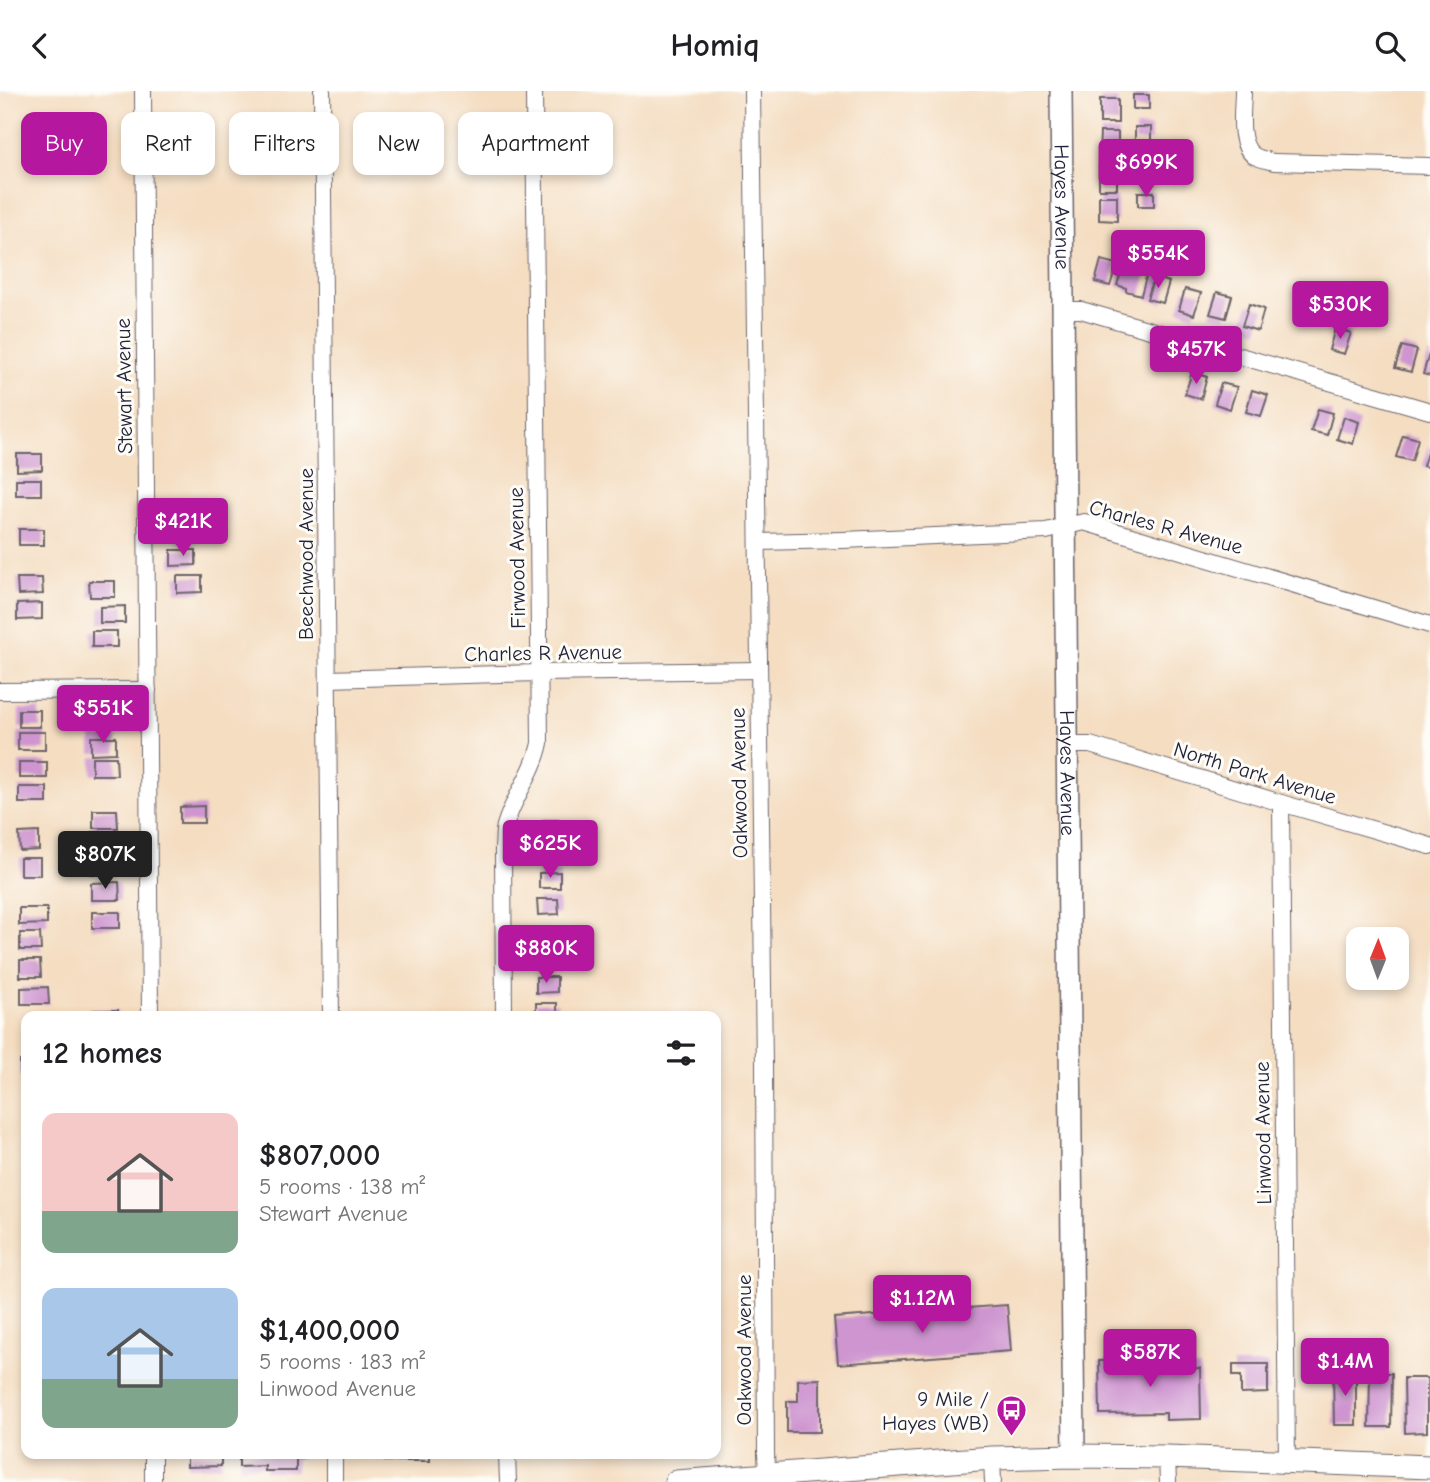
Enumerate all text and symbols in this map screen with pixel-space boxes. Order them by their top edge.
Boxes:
icon: back [21,27,59,65]
text: Homiq [671,27,760,64]
icon: search [1371,27,1409,65]
chip: Buy [21,112,107,175]
chip: Rent [121,112,215,175]
chip: Filters [229,112,339,175]
chip: New [353,112,444,175]
chip: Apartment [458,112,613,175]
pin: $699K [1097,139,1195,199]
street label: Hayes Avenue [1050,144,1075,270]
text: $699K [1115,148,1177,175]
pin: $554K [1109,231,1207,290]
text: $554K [1127,239,1189,266]
pin: $530K [1291,281,1389,341]
text: $530K [1308,290,1372,317]
street label: Stewart Avenue [111,318,137,454]
pin: $457K [1147,327,1245,386]
text: $457K [1166,335,1226,362]
street label: Beechwood Avenue [294,468,318,640]
street label: Firwood Avenue [504,487,530,629]
street label: Charles R Avenue [1087,495,1245,559]
pin: $421K [134,498,232,558]
text: $421K [154,507,212,534]
street label: Charles R Avenue [464,640,622,666]
pin: $551K [54,685,152,745]
text: $551K [73,694,133,721]
street label: Oakwood Avenue [726,707,752,859]
street label: Hayes Avenue [1055,710,1080,836]
street label: North Park Avenue [1171,737,1339,809]
pin: $625K [501,821,599,880]
text: $625K [519,829,581,856]
pin: $807K [56,831,154,891]
text: $807K [74,840,136,867]
pin: $880K [497,925,595,985]
north arrow [1346,927,1409,991]
map controls [1346,927,1409,990]
text: $880K [514,934,578,961]
icon: filters [662,1034,700,1072]
text: 12 homes [42,1036,162,1071]
street label: Linwood Avenue [1250,1061,1276,1205]
text: $807,000 [259,1138,380,1173]
icon: home [98,1141,182,1225]
text: 5 rooms · 138 m² [259,1173,425,1200]
text: Stewart Avenue [259,1200,408,1227]
street label: Oakwood Avenue [732,1275,756,1426]
pin: $1.12M [865,1275,979,1335]
text: $1.12M [889,1284,955,1311]
text: $1,400,000 [259,1313,400,1348]
icon: home [98,1316,182,1400]
pin: $587K [1101,1329,1199,1389]
text: $587K [1119,1338,1181,1365]
pin: $1.4M [1296,1339,1394,1398]
text: $1.4M [1317,1347,1373,1374]
text: 5 rooms · 183 m² [259,1348,425,1375]
text: Linwood Avenue [259,1375,416,1402]
place label: 9 Mile / Hayes (WB) [882,1387,989,1435]
bus stop icon: 9 Mile / Hayes (WB) [995,1394,1029,1438]

